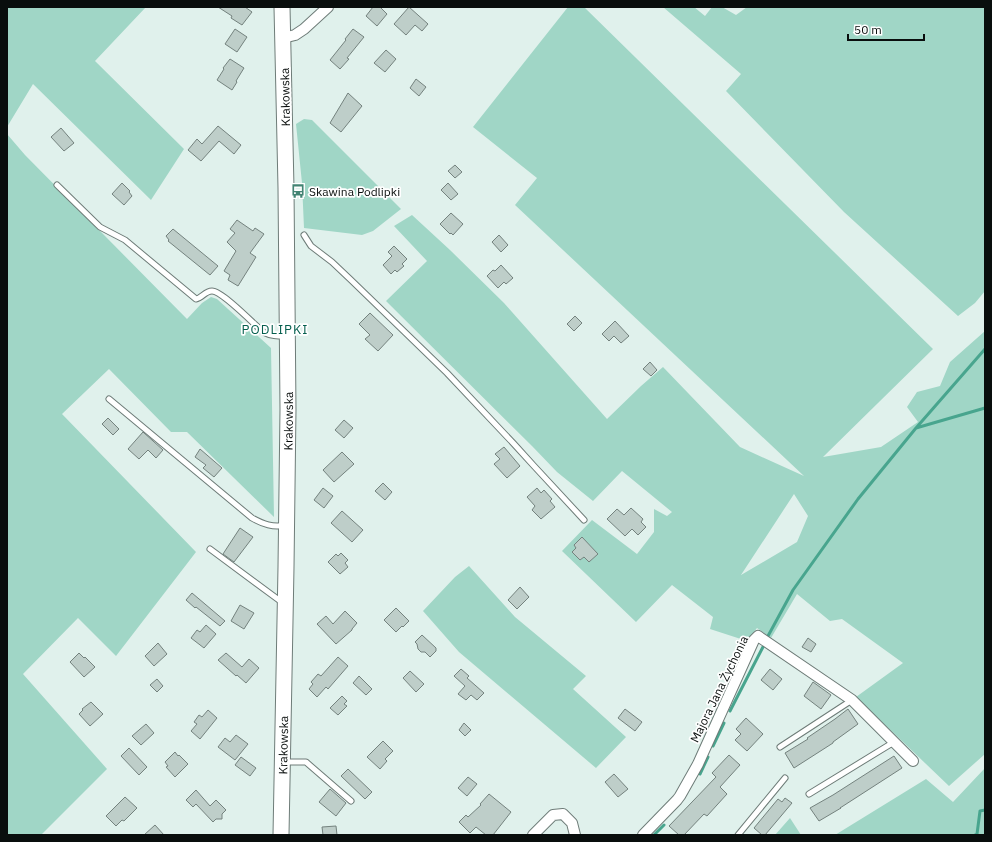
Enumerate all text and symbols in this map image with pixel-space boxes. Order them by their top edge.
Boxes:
scale bar [848,16,924,42]
text: 50 m [854,22,882,37]
street label: Krakowska [277,67,293,127]
bus stop icon: Skawina Podlipki [290,183,306,199]
place label: Skawina Podlipki [309,184,400,199]
district label: PODLIPKI [242,321,308,338]
street label: Krakowska [280,391,296,451]
street label: Majora Jana Żychonia [687,633,752,745]
street label: Krakowska [275,715,291,775]

